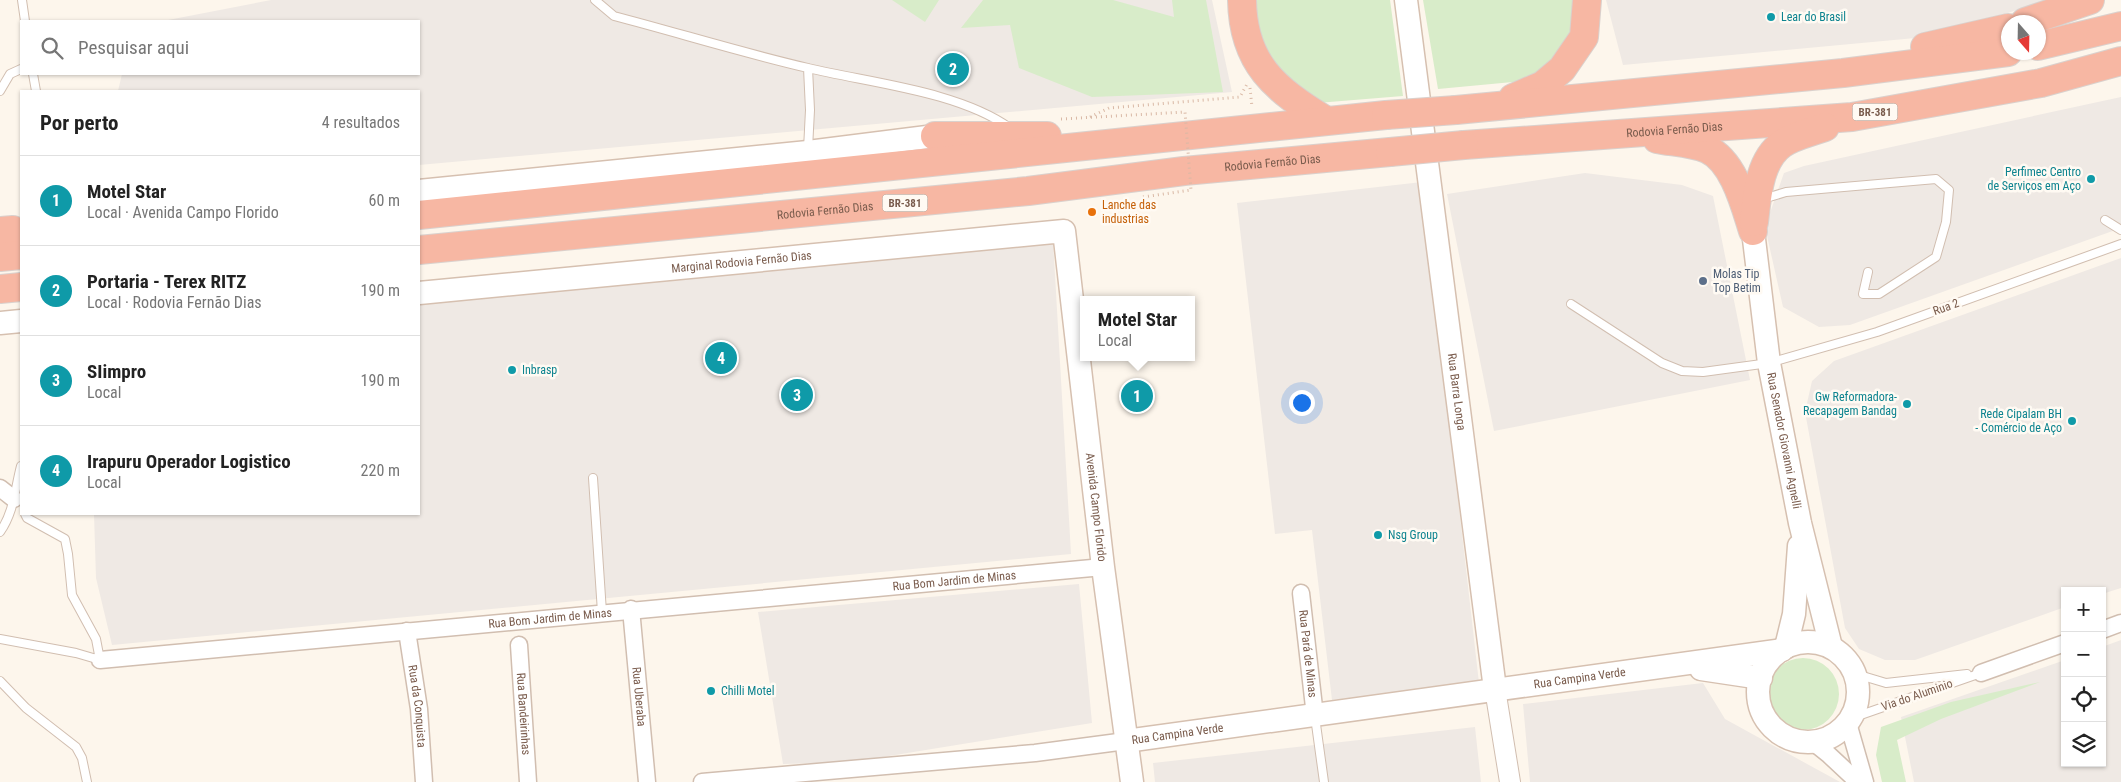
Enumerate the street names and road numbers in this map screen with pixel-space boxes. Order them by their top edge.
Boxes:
road number: BR-381 [1852,104,1898,120]
street label: Rodovia Fernão Dias [1626,119,1723,140]
street label: Rodovia Fernão Dias [1224,151,1321,174]
road number: BR-381 [882,194,928,212]
street label: Rodovia Fernão Dias [776,199,874,222]
street label: Marginal Rodovia Fernão Dias [671,248,812,276]
street label: Rua 2 [1931,296,1961,318]
street label: Rua Barra Longa [1445,352,1469,431]
street label: Rua Senador Giovanni Agnelli [1764,371,1804,510]
street label: Avenida Campo Florido [1083,452,1109,562]
street label: Rua Bom Jardim de Minas [892,568,1017,593]
street label: Rua Bom Jardim de Minas [488,606,612,631]
street label: Rua Pará de Minas [1296,609,1320,698]
street label: Rua da Conquista [405,664,429,748]
street label: Rua Campina Verde [1533,665,1627,691]
street label: Rua Uberaba [629,666,649,727]
street label: Rua Bandeirinhas [514,672,533,755]
street label: Via do Aluminio [1879,676,1955,714]
street label: Rua Campina Verde [1131,721,1225,747]

